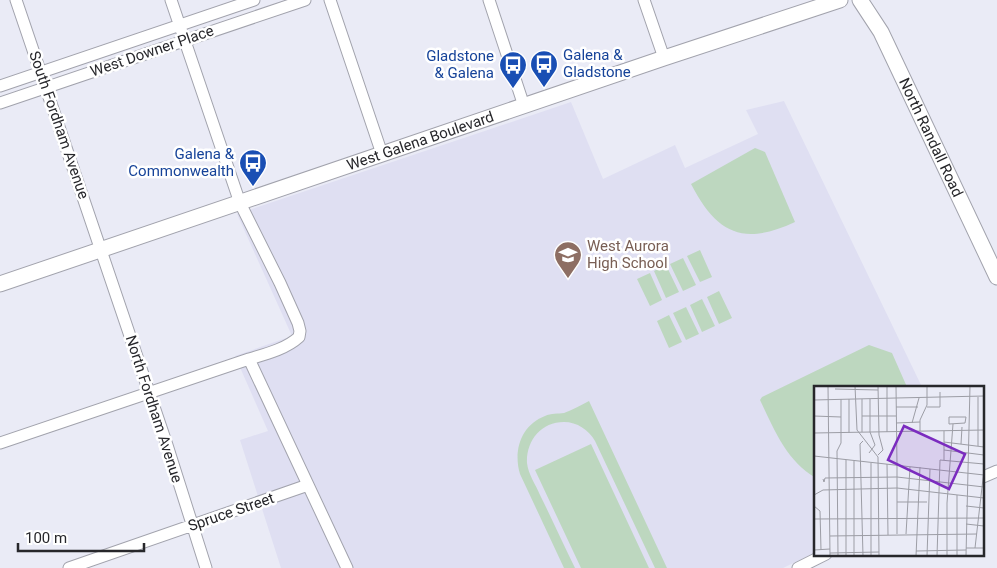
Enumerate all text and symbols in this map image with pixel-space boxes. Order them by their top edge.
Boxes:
street label: West Downer Place [88,21,216,81]
place label: Galena & Gladstone [563,46,631,81]
place label: Gladstone & Galena [426,47,494,82]
street label: South Fordham Avenue [25,49,93,201]
bus stop icon: Galena & Gladstone [529,49,559,88]
bus stop icon: Gladstone & Galena [498,50,528,89]
street label: North Randall Road [895,75,967,200]
street label: West Galena Boulevard [344,108,496,174]
place label: Galena & Commonwealth [128,145,235,180]
bus stop icon: Galena & Commonwealth [238,148,268,187]
place label: West Aurora High School [587,237,669,272]
school or university icon: West Aurora High School [553,240,583,279]
street label: North Fordham Avenue [122,333,186,485]
inset map [814,386,984,556]
street label: Spruce Street [186,489,276,535]
scale bar [18,520,144,552]
text: 100 m [25,529,67,547]

